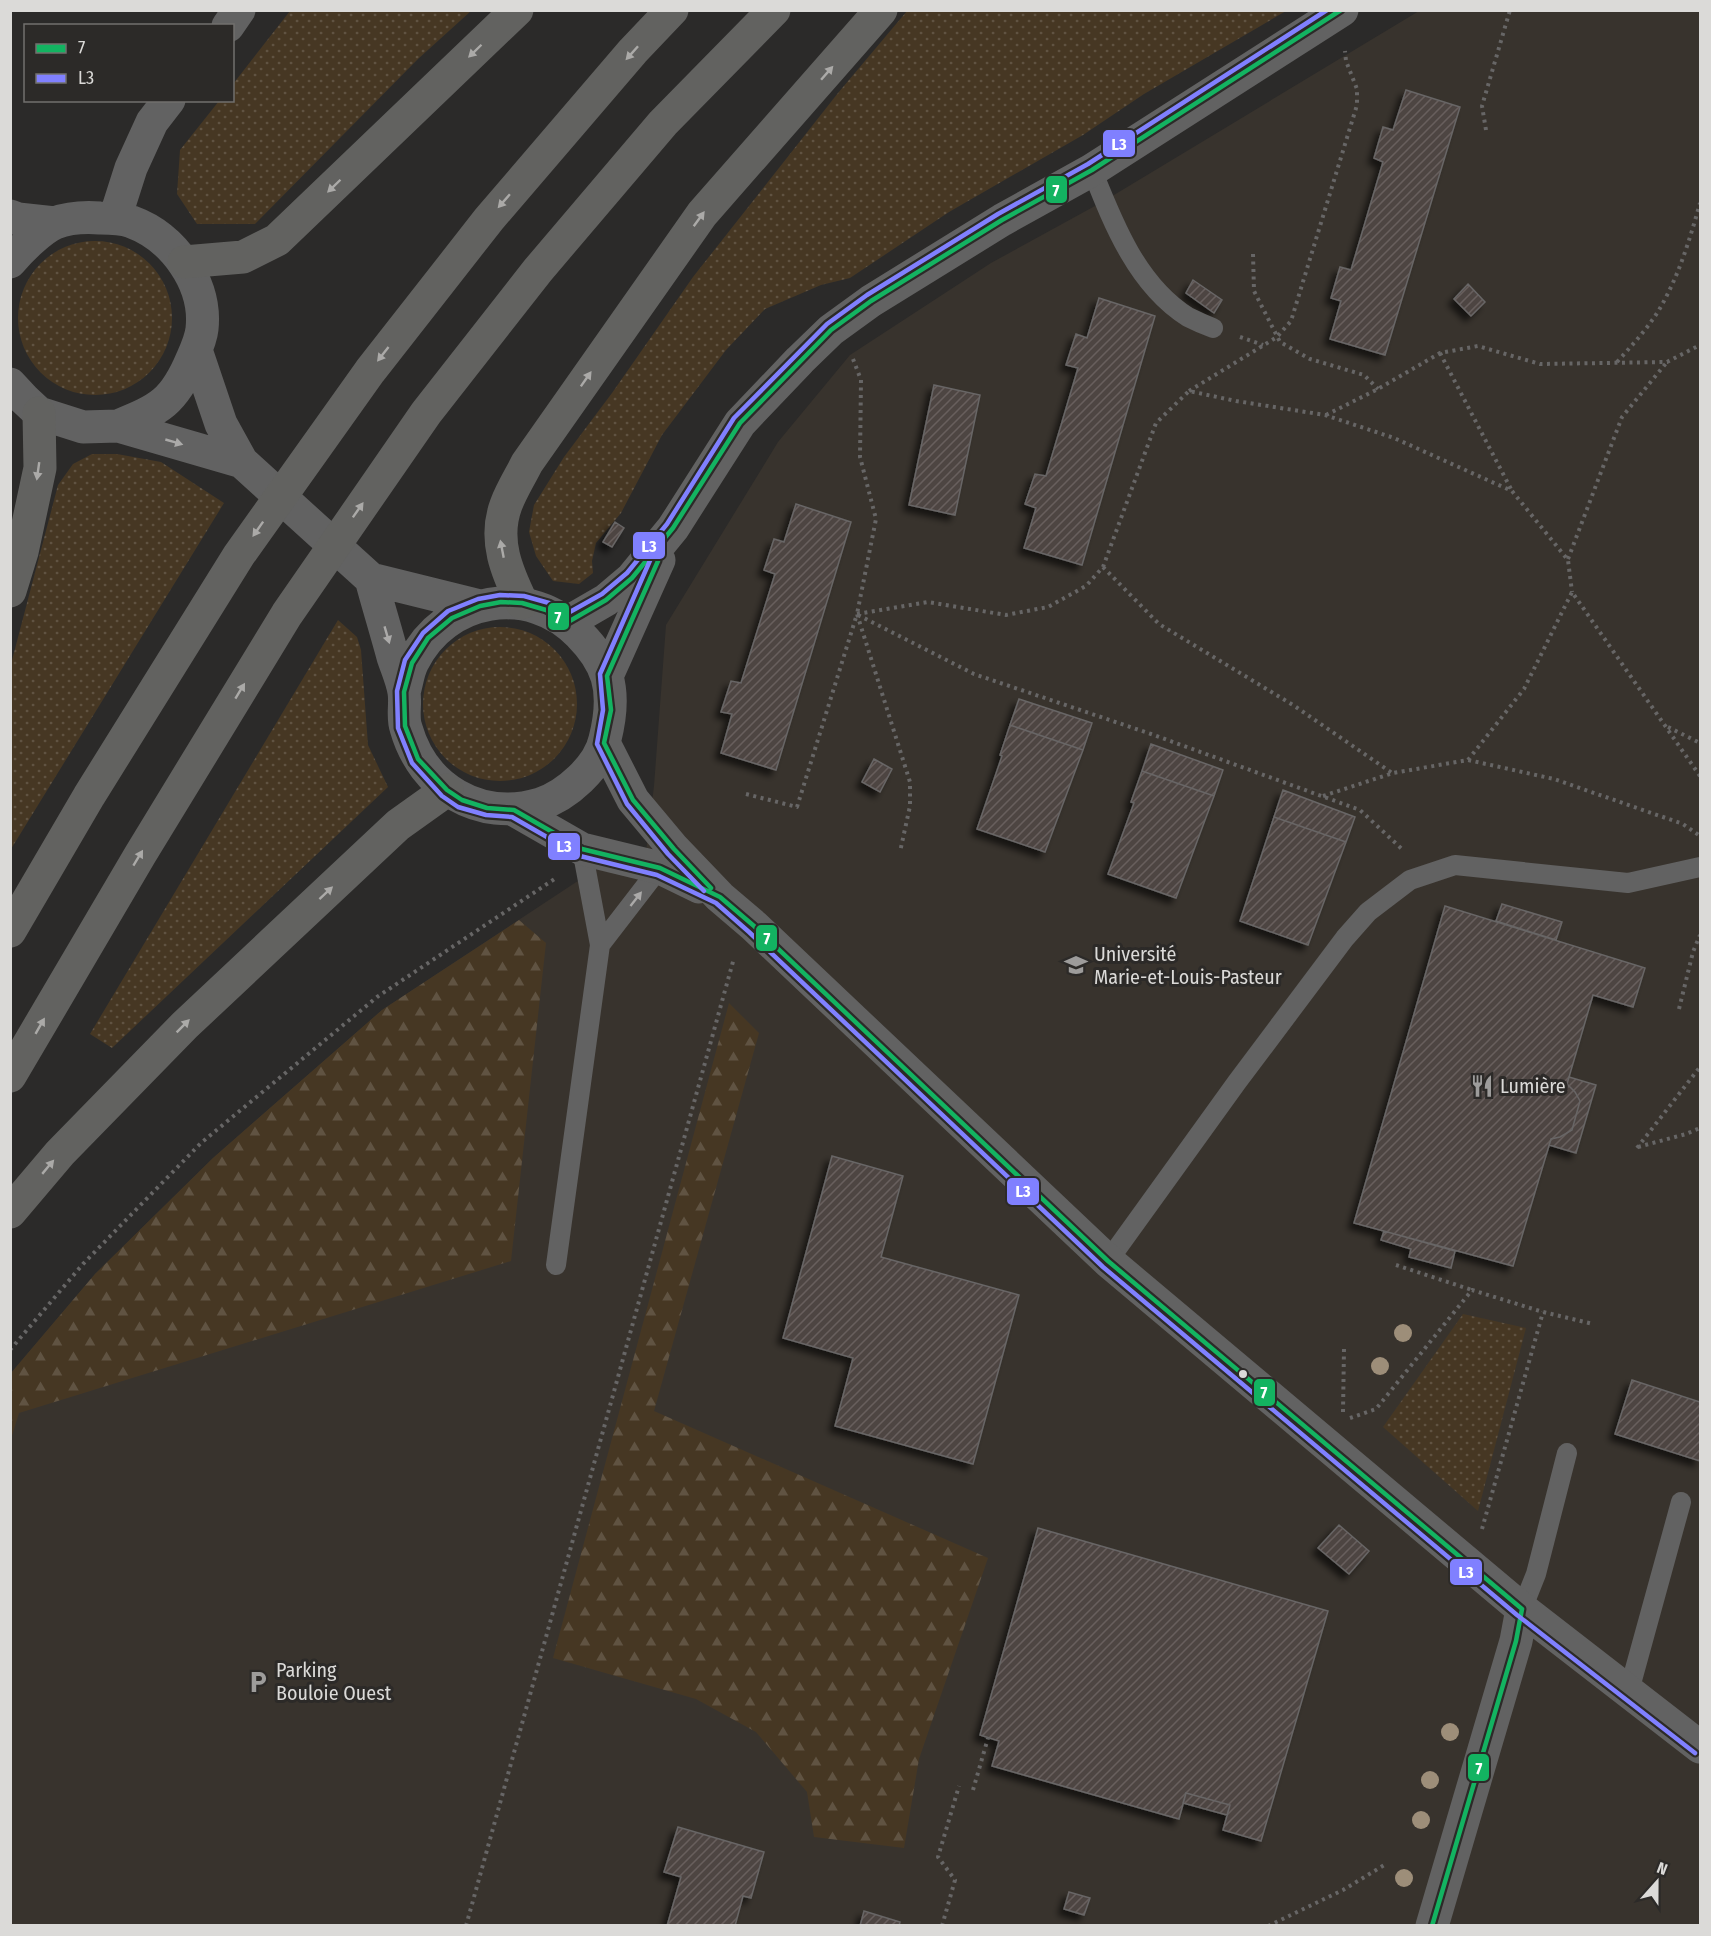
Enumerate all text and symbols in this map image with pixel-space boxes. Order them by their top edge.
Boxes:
legend [24,24,234,102]
text: 7 [78,37,85,59]
one-way arrow [467,44,482,58]
one-way arrow [626,45,639,60]
one-way arrow [820,65,834,80]
text: L3 [78,67,94,89]
line badge: L3 [1102,129,1136,158]
text: L3 [1111,135,1127,154]
line badge: 7 [1045,175,1068,204]
one-way arrow [326,179,341,193]
text: 7 [1053,181,1060,200]
one-way arrow [498,193,511,209]
one-way arrow [692,212,704,227]
one-way arrow [378,346,390,361]
one-way arrow [580,371,592,387]
one-way arrow [165,438,183,447]
one-way arrow [34,462,43,481]
one-way arrow [352,503,364,519]
one-way arrow [252,521,264,537]
line badge: L3 [632,531,666,560]
text: L3 [641,537,657,556]
one-way arrow [497,539,506,558]
line badge: 7 [547,602,570,631]
text: 7 [555,608,562,627]
one-way arrow [383,626,392,644]
one-way arrow [234,683,245,699]
line badge: L3 [547,832,581,861]
text: L3 [556,837,572,856]
one-way arrow [133,849,143,866]
one-way arrow [318,886,333,900]
one-way arrow [629,891,642,907]
line badge: 7 [755,924,778,952]
text: 7 [764,929,771,948]
place label: Université Marie-et-Louis-Pasteur [1094,942,1282,989]
school or university icon: Université Marie-et-Louis-Pasteur [1063,952,1089,978]
one-way arrow [35,1017,45,1034]
one-way arrow [176,1020,190,1034]
restaurant icon: Lumière [1469,1073,1495,1099]
place label: Lumière [1500,1074,1566,1098]
one-way arrow [42,1159,55,1175]
line badge: L3 [1006,1177,1040,1206]
text: L3 [1015,1182,1031,1201]
unlabelled marker [1237,1368,1249,1380]
line badge: 7 [1253,1378,1276,1407]
text: 7 [1261,1383,1268,1402]
line badge: L3 [1449,1558,1483,1586]
text: L3 [1458,1563,1474,1582]
place label: Parking Bouloie Ouest [276,1658,392,1705]
parking icon: Parking Bouloie Ouest [245,1669,271,1695]
line badge: 7 [1467,1753,1490,1782]
text: 7 [1476,1759,1483,1778]
north arrow [1627,1852,1687,1912]
text: N [1654,1858,1670,1879]

